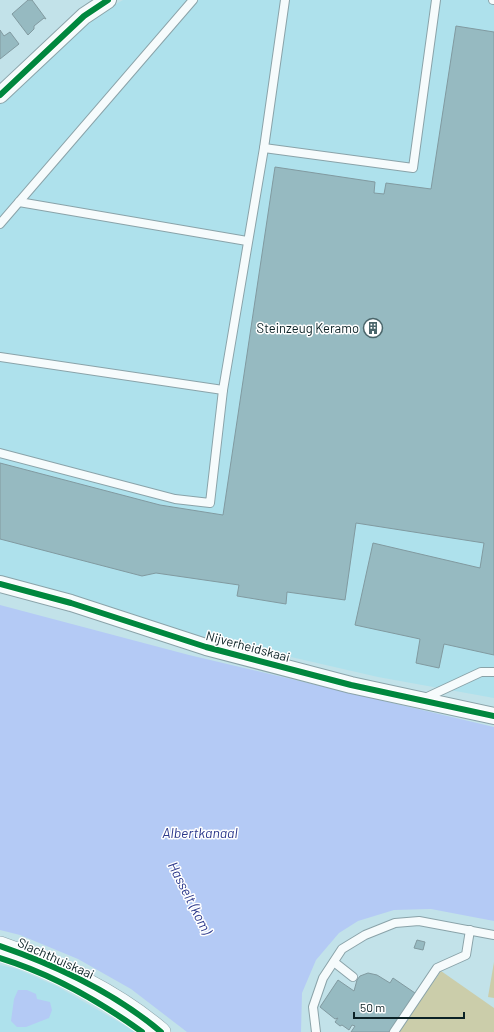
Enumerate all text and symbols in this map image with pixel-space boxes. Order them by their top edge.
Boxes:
building icon: Steinzeug Keramo [362,317,384,339]
place label: Steinzeug Keramo [257,320,359,336]
street label: Nijverheidskaai [204,627,292,665]
water label: Albertkanaal [162,824,238,841]
water label: Hasselt (kom) [165,859,216,937]
street label: Slachthuiskaai [15,934,97,982]
scale bar [354,994,464,1020]
text: 50 m [360,1000,385,1014]

